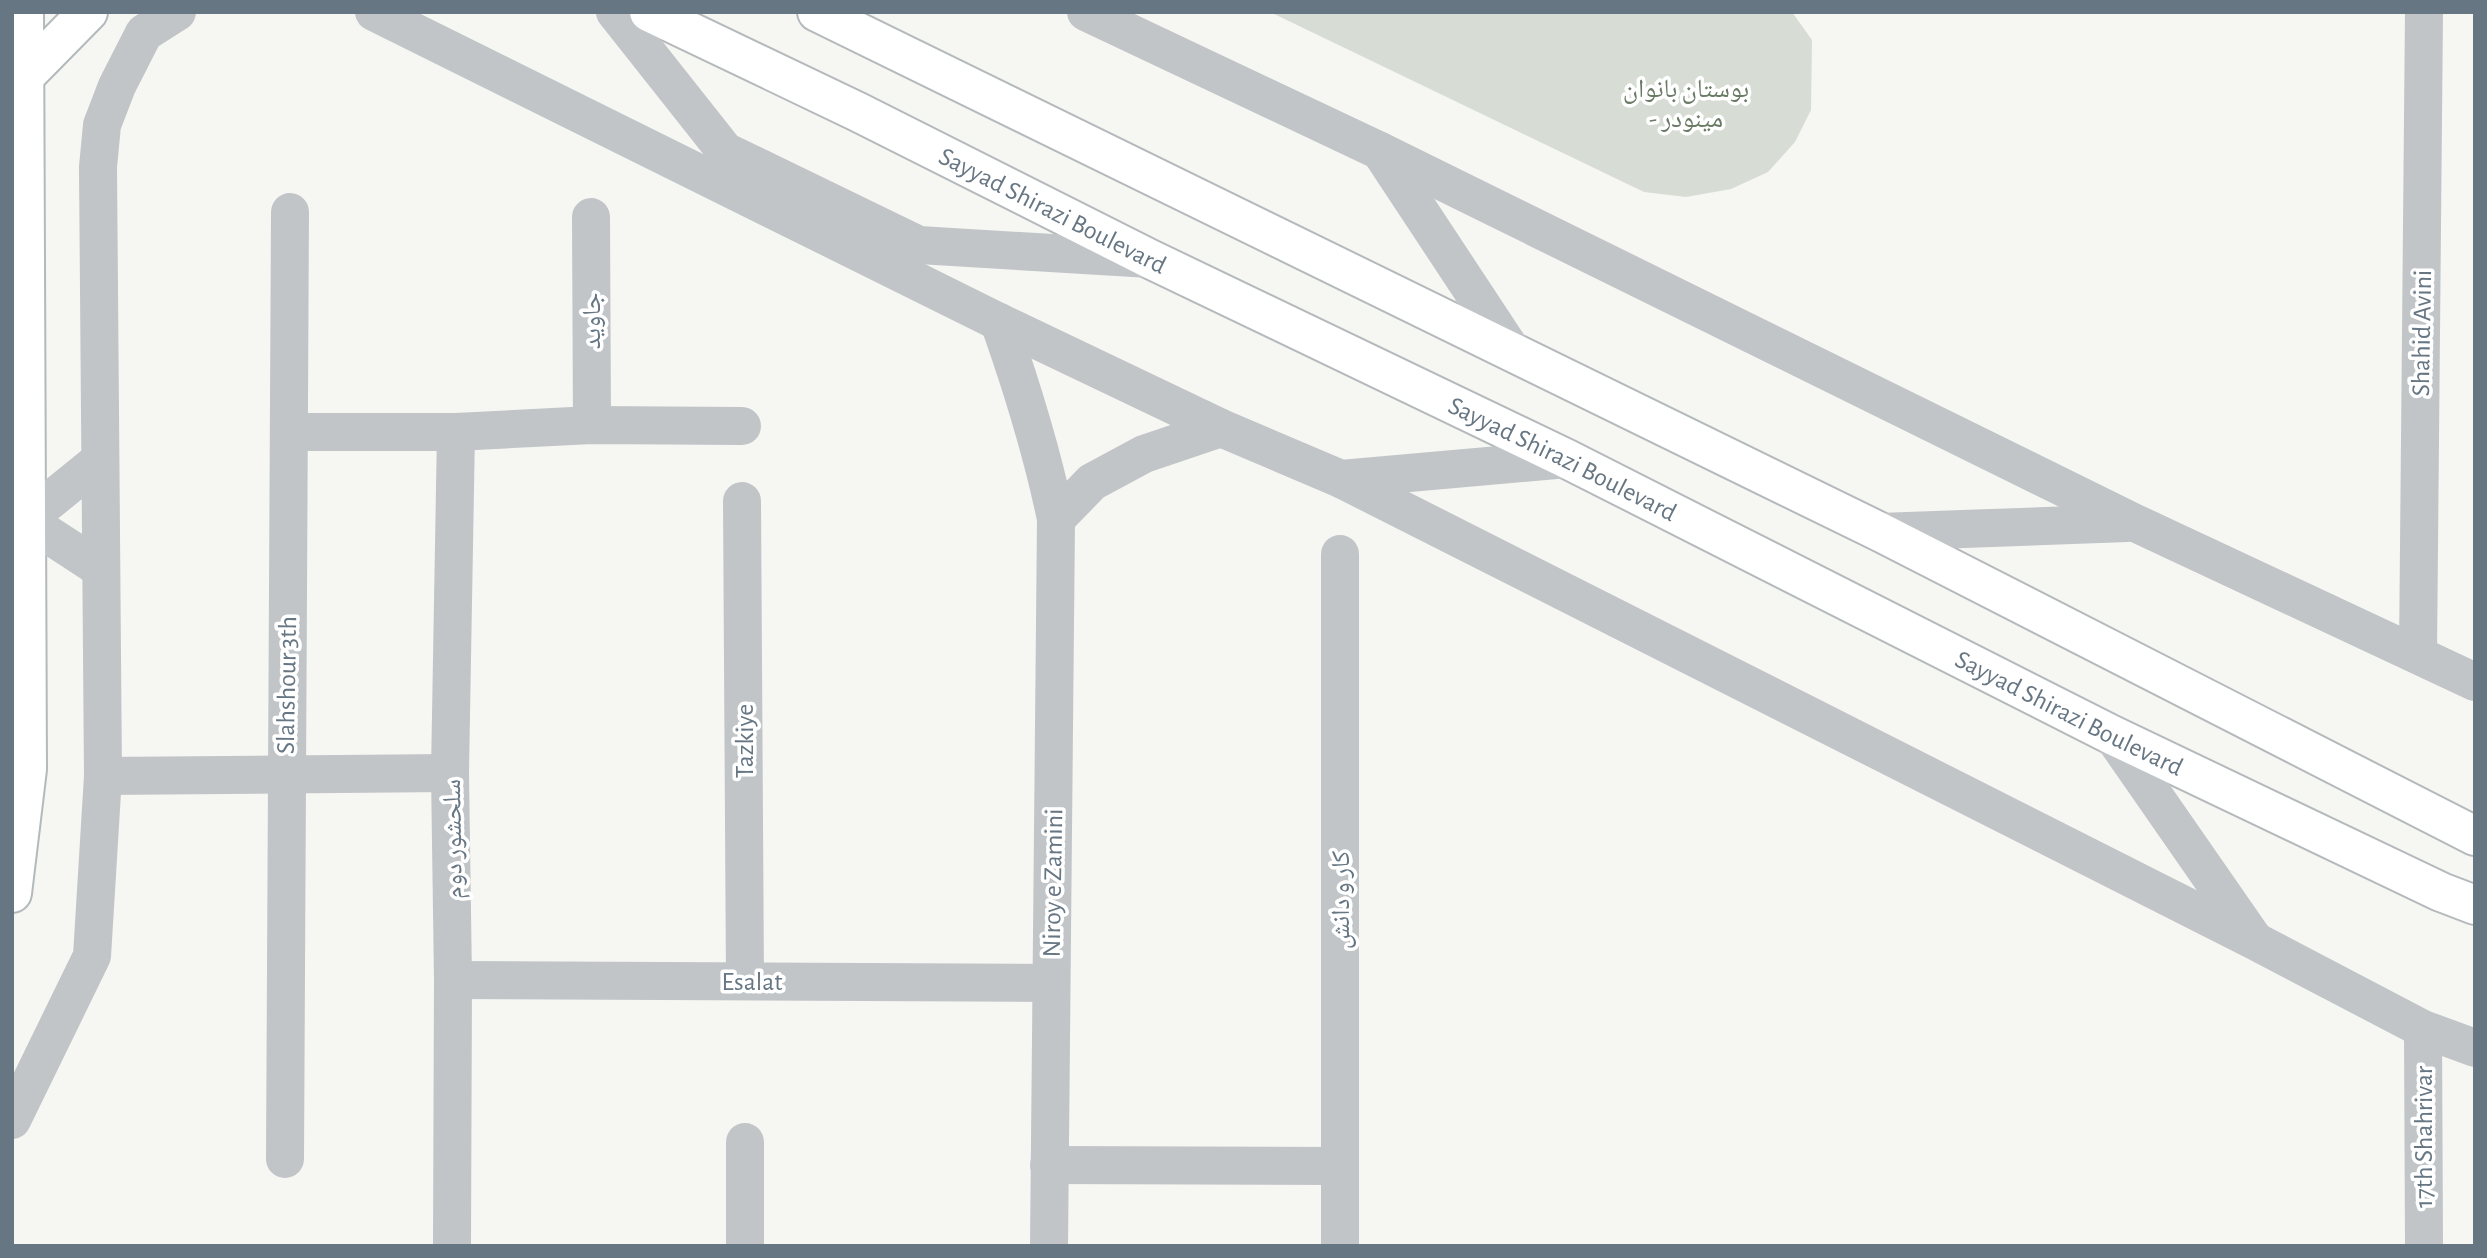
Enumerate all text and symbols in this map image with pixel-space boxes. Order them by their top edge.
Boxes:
park label: بوستان بانوان - مینودر [1623,76,1749,133]
street label: Sayyad Shirazi Boulevard [935,143,1170,279]
street label: Shahid Avini [2408,269,2436,397]
street label: جاوید [579,293,606,349]
street label: Sayyad Shirazi Boulevard [1444,392,1681,526]
street label: Slahshour 3th [273,616,301,754]
street label: Sayyad Shirazi Boulevard [1951,646,2187,781]
street label: Tazkiye [732,704,758,778]
street label: سلحشور دوم [439,779,471,899]
street label: Niroy e Zamini [1039,808,1067,958]
street label: کار و دانش [1328,850,1356,949]
street label: Esalat [722,969,782,995]
street label: 17th Shahrivar [2411,1065,2437,1208]

